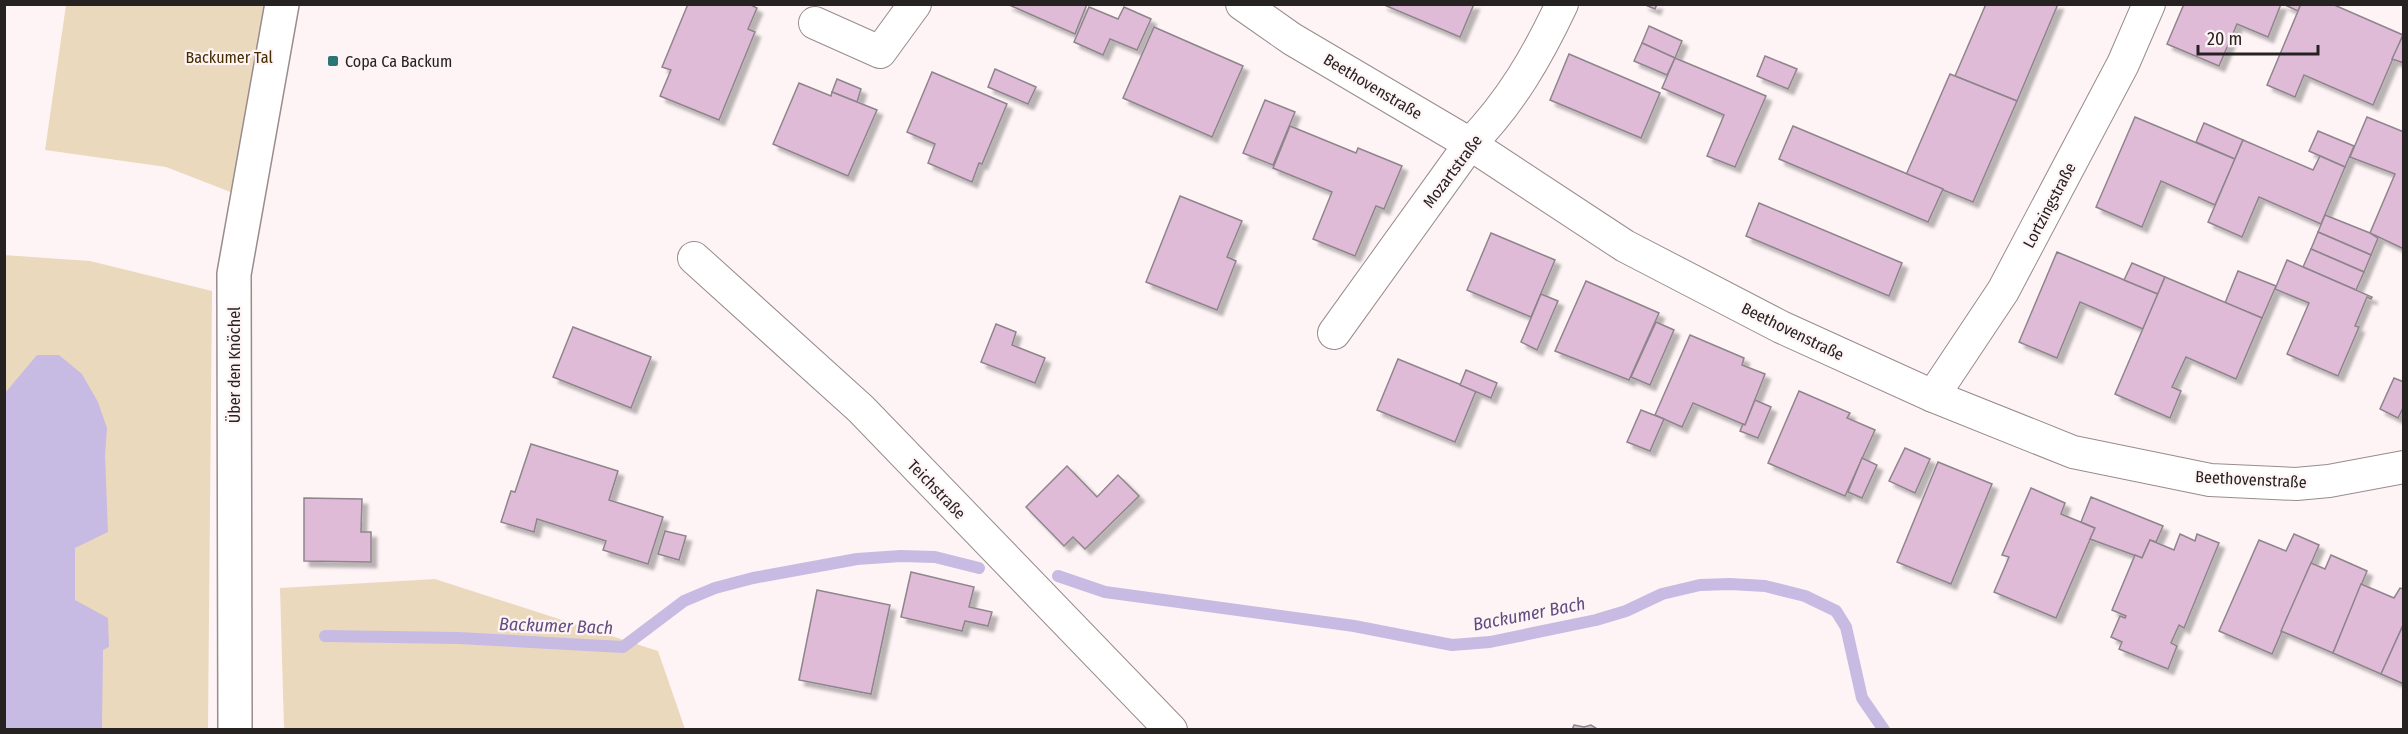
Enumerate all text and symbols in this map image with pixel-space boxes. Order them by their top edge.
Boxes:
scale bar [2198,18,2318,56]
text: 20 m [2207,28,2242,50]
park label: Backumer Tal [185,48,273,67]
street label: Beethovenstraße [1320,50,1425,123]
place label: Copa Ca Backum [345,52,452,71]
marker: Copa Ca Backum [326,54,340,68]
street label: Mozartstraße [1419,131,1486,211]
street label: Lortzingstraße [2019,159,2080,251]
street label: Beethovenstraße [1739,298,1847,364]
street label: Über den Knöchel [225,307,244,423]
street label: Teichstraße [904,456,970,523]
street label: Beethovenstraße [2195,467,2307,492]
water label: Backumer Bach [1471,592,1587,636]
water label: Backumer Bach [499,613,613,639]

